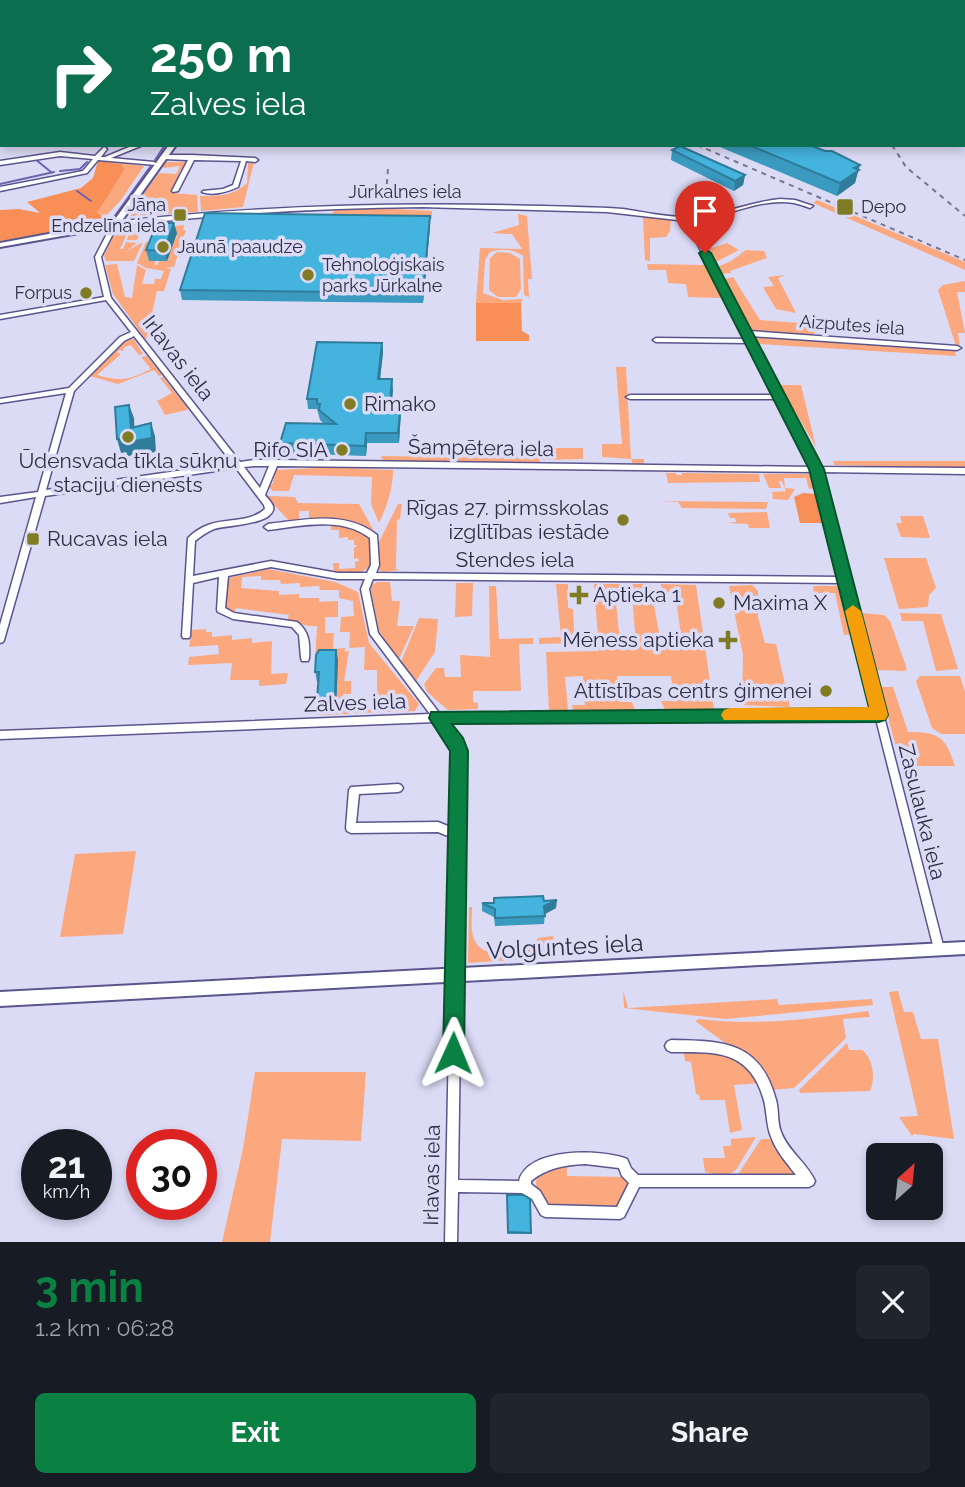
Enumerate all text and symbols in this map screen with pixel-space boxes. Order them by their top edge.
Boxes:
text: 250 m [150,26,292,83]
icon: right [35,28,126,119]
text: Zalves iela [150,85,307,122]
street label: Jūrkalnes iela [348,181,462,202]
pin [675,181,735,253]
icon: arrive [686,192,724,230]
place label: Jāņa Endzelīna iela [51,194,166,236]
place label: Depo [861,196,907,217]
marker: Depo [835,197,855,217]
marker: Jāņa Endzelīna iela [172,207,188,223]
place label: Jaunā paaudze [177,236,303,257]
marker: Jaunā paaudze [155,239,171,255]
place label: Tehnoloģiskais parks Jūrkalne [322,254,445,296]
marker: Tehnoloģiskais parks Jūrkalne [300,267,316,283]
place label: Forpus [14,282,72,303]
marker: Forpus [78,285,94,301]
street label: Irlavas iela [137,310,219,405]
street label: Aizputes iela [799,310,905,339]
place label: Rimako [364,391,436,416]
marker: Rimako [342,396,358,412]
marker: Ūdensvada tīkla sūkņu staciju dienests [120,429,136,445]
street label: Šampētera iela [408,434,554,461]
place label: Rifo SIA [253,437,328,462]
marker: Rifo SIA [334,442,350,458]
place label: Ūdensvada tīkla sūkņu staciju dienests [18,448,238,497]
place label: Rīgas 27. pirmsskolas izglītības iestāde [406,495,609,544]
marker: Rīgas 27. pirmsskolas izglītības iestāde [615,512,631,528]
place label: Rucavas iela [47,526,168,551]
marker: Rucavas iela [25,531,41,547]
street label: Stendes iela [456,547,574,572]
place label: Aptieka 1 [593,582,681,607]
marker: Aptieka 1 [571,587,587,603]
place label: Maxima X [733,590,828,615]
marker: Maxima X [711,595,727,611]
place label: Mēness aptieka [563,627,714,652]
marker: Mēness aptieka [720,632,736,648]
place label: Attīstības centrs ģimenei [574,678,812,703]
marker: Attīstības centrs ģimenei [818,683,834,699]
street label: Zalves iela [303,688,407,717]
street label: Zasulauka iela [894,741,951,882]
street label: Volguntes iela [486,928,644,965]
position arrow [416,1016,490,1090]
street label: Irlavas iela [418,1124,445,1226]
speed limit sign: 30 [126,1129,217,1220]
north arrow [866,1143,943,1220]
map controls [866,1143,943,1220]
text: 21 [48,1145,85,1186]
text: km/h [43,1181,90,1202]
text: 3 min [35,1263,144,1312]
button: close [856,1265,930,1339]
text: 1.2 km · 06:28 [35,1314,174,1341]
button: Exit [35,1393,476,1473]
button: Share [490,1393,930,1473]

